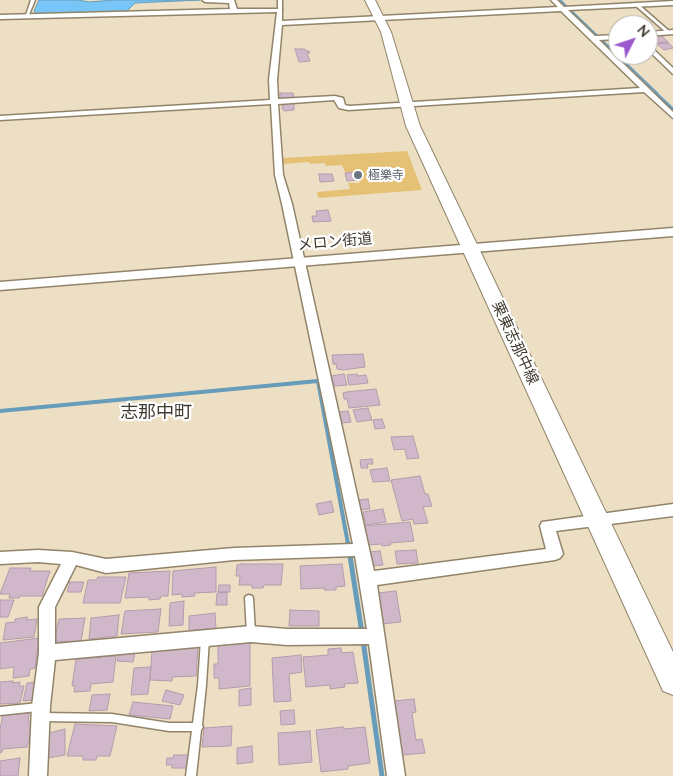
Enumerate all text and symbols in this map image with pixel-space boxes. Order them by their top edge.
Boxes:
north arrow [608,15,658,65]
text: N [633,21,654,41]
place label: 極樂寺 [368,168,404,182]
marker: 極樂寺 [352,169,364,181]
street label: メロン街道 [297,230,373,254]
street label: 栗東志那中線 [488,298,542,388]
district label: 志那中町 [120,402,192,424]

